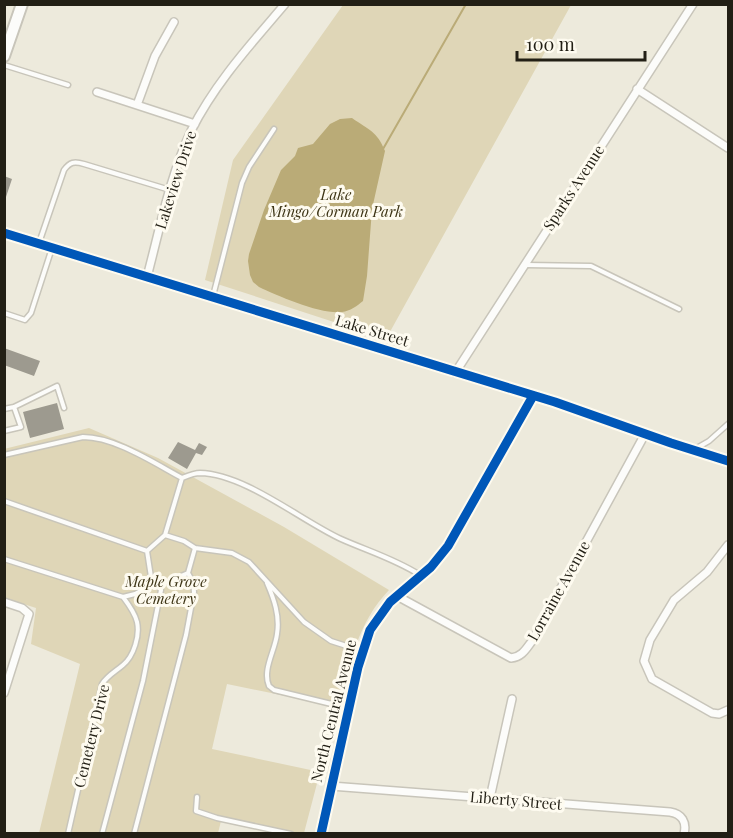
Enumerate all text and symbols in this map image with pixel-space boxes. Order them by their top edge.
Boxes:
scale bar [517,24,644,62]
text: 100 m [526,32,575,56]
street label: Lakeview Drive [150,128,200,232]
street label: Sparks Avenue [538,141,608,234]
park label: Lake Mingo/Corman Park [268,184,403,221]
street label: Lake Street [333,309,412,351]
street label: Lorraine Avenue [522,537,594,644]
park label: Maple Grove Cemetery [124,571,207,608]
street label: North Central Avenue [306,637,360,784]
street label: Cemetery Drive [69,682,114,790]
street label: Liberty Street [469,786,564,814]

